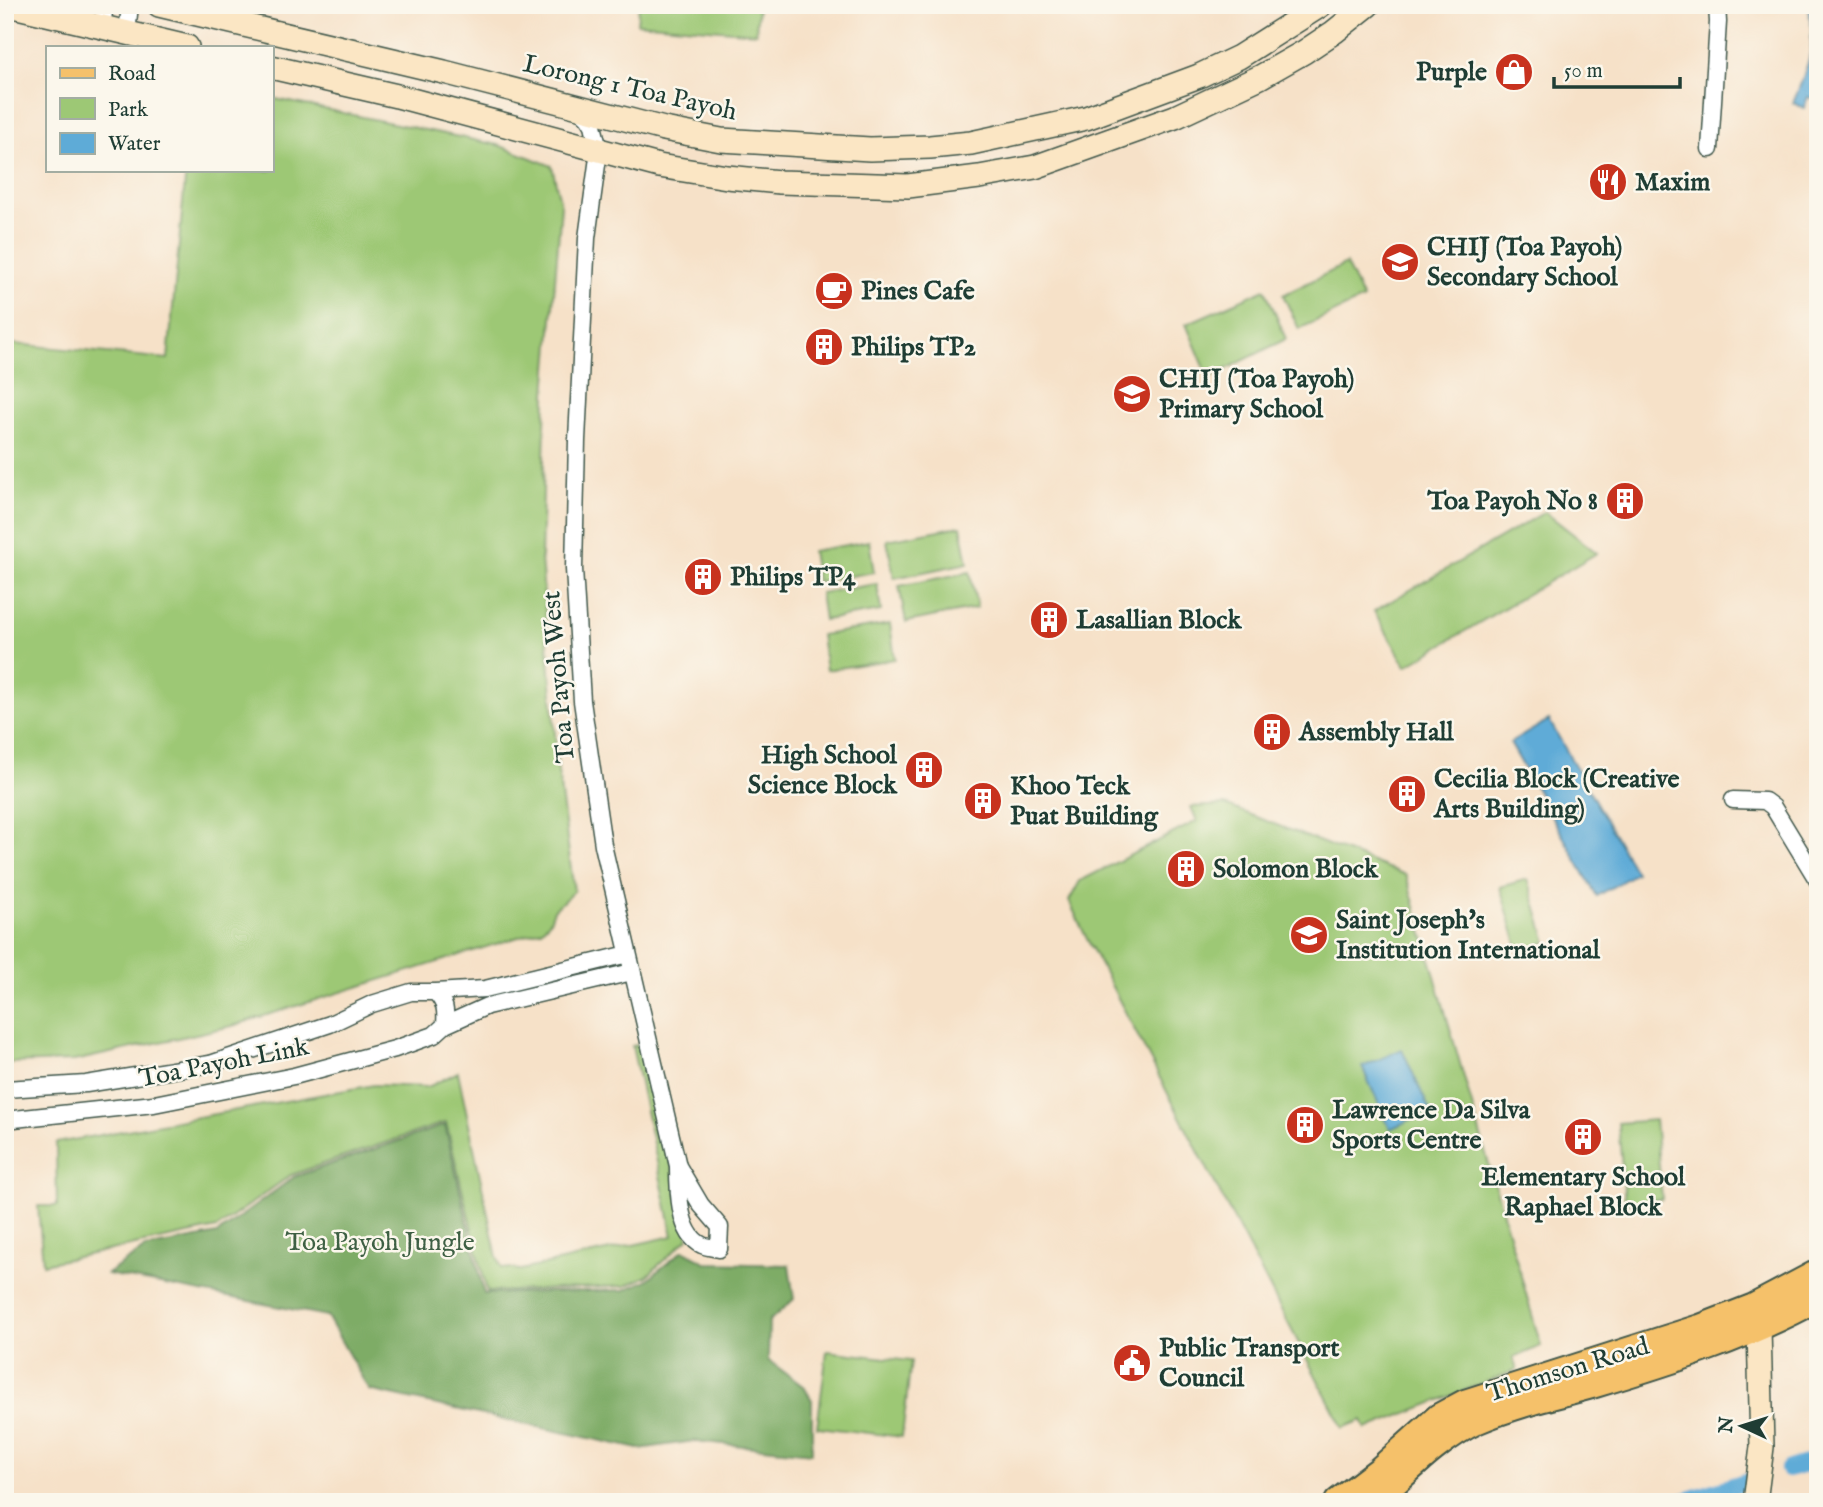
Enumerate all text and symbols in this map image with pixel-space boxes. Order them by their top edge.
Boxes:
legend [46,46,273,172]
scale bar [1554,46,1680,90]
street label: Lorong 1 Toa Payoh [520,47,740,129]
shop icon: Purple [1493,51,1535,93]
place label: Purple [1416,56,1487,89]
text: 50 m [1564,58,1603,85]
text: Road [108,61,156,88]
text: Park [108,97,149,124]
text: Water [108,131,161,158]
restaurant icon: Maxim [1587,161,1629,203]
place label: Maxim [1635,166,1710,199]
place label: CHIJ (Toa Payoh) Secondary School [1427,231,1622,294]
school or university icon: CHIJ (Toa Payoh) Secondary School [1379,241,1421,283]
cafe icon: Pines Cafe [813,270,855,312]
place label: Pines Cafe [861,275,975,308]
building icon: Philips TP2 [803,326,845,368]
place label: Philips TP2 [851,331,976,364]
place label: CHIJ (Toa Payoh) Primary School [1159,363,1354,426]
school or university icon: CHIJ (Toa Payoh) Primary School [1111,373,1153,415]
building icon: Toa Payoh No 8 [1604,480,1646,522]
place label: Toa Payoh No 8 [1426,485,1598,518]
building icon: Philips TP4 [682,556,724,598]
place label: Philips TP4 [730,561,857,594]
street label: Toa Payoh West [535,590,583,764]
building icon: Lasallian Block [1028,599,1070,641]
place label: Lasallian Block [1076,604,1242,637]
building icon: Assembly Hall [1251,711,1293,753]
place label: Assembly Hall [1298,716,1455,749]
place label: High School Science Block [748,739,898,802]
building icon: High School Science Block [903,749,945,791]
place label: Cecilia Block (Creative Arts Building) [1433,763,1680,826]
place label: Khoo Teck Puat Building [1010,770,1159,833]
building icon: Cecilia Block (Creative Arts Building) [1386,773,1428,815]
building icon: Khoo Teck Puat Building [962,780,1004,822]
building icon: Solomon Block [1165,848,1207,890]
place label: Solomon Block [1213,853,1379,886]
place label: Saint Joseph's Institution International [1336,904,1601,967]
school or university icon: Saint Joseph's Institution International [1288,914,1330,956]
street label: Toa Payoh Link [136,1030,313,1096]
place label: Lawrence Da Silva Sports Centre [1332,1094,1531,1157]
building icon: Lawrence Da Silva Sports Centre [1284,1104,1326,1146]
building icon: Elementary School Raphael Block [1562,1116,1604,1158]
place label: Elementary School Raphael Block [1481,1161,1686,1224]
park label: Toa Payoh Jungle [285,1226,475,1259]
street label: Thomson Road [1483,1330,1653,1410]
place label: Public Transport Council [1159,1332,1339,1395]
public building icon: Public Transport Council [1111,1342,1153,1384]
north arrow [1708,1392,1778,1462]
text: N [1714,1415,1740,1435]

